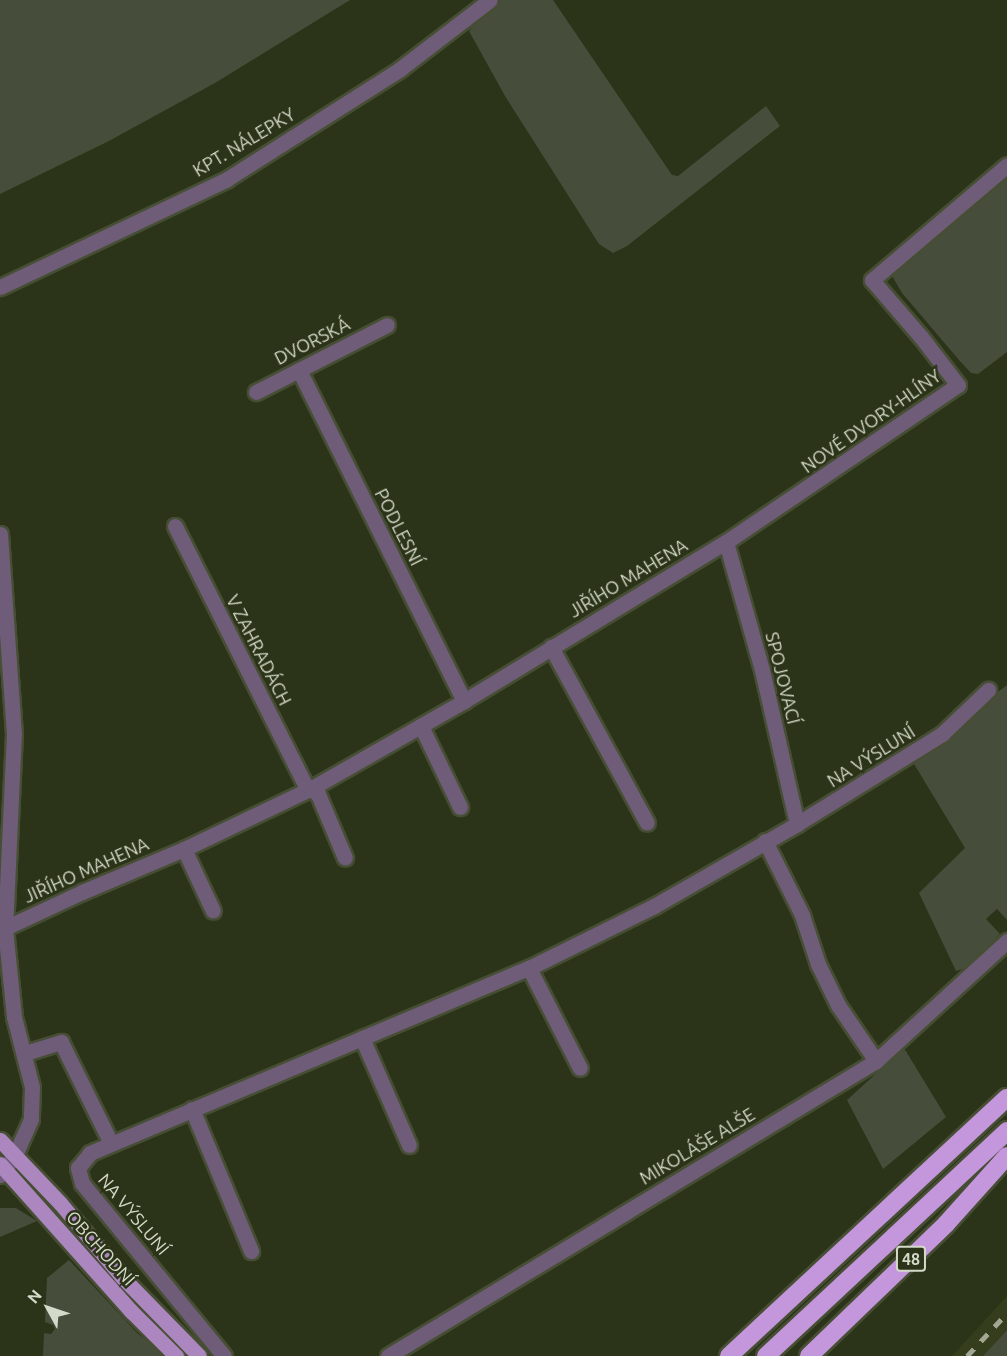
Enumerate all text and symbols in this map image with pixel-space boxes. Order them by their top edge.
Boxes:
street label: KPT. NÁLEPKY [189,103,299,181]
street label: DVORSKÁ [271,313,353,369]
street label: NOVÉ DVORY-HLÍNY [797,365,945,477]
street label: PODLESNÍ [370,485,428,569]
street label: JIŘÍHO MAHENA [565,534,691,622]
street label: V ZAHRADÁCH [222,591,296,709]
street label: SPOJOVACÍ [761,630,805,726]
street label: NA VÝSLUNÍ [823,721,919,791]
street label: JIŘÍHO MAHENA [20,833,152,907]
street label: MIKOLÁŠE ALŠE [635,1103,759,1189]
street label: NA VÝSLUNÍ [94,1169,174,1259]
street label: OBCHODNÍ [62,1206,140,1290]
road number: 48 [894,1246,928,1272]
north arrow [18,1278,78,1338]
text: N [23,1286,45,1307]

